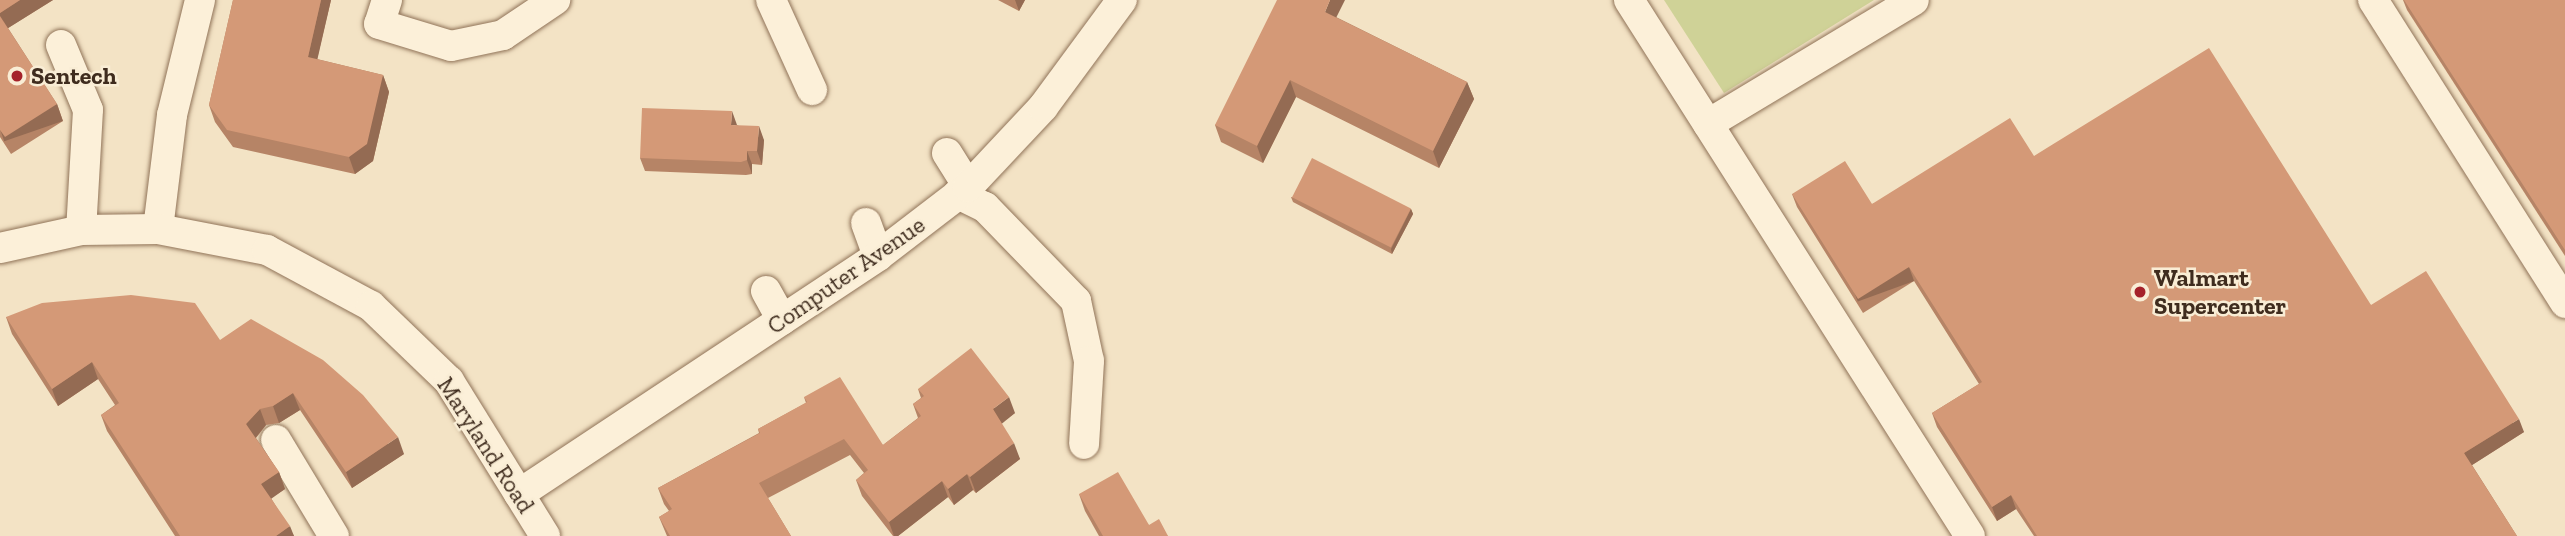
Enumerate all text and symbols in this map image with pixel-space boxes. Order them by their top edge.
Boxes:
place label: Sentech [31,62,117,90]
marker: Sentech [9,68,25,84]
street label: Computer Avenue [761,210,931,340]
place label: Walmart Supercenter [2154,264,2286,320]
marker: Walmart Supercenter [2132,284,2148,300]
street label: Maryland Road [431,372,541,518]

